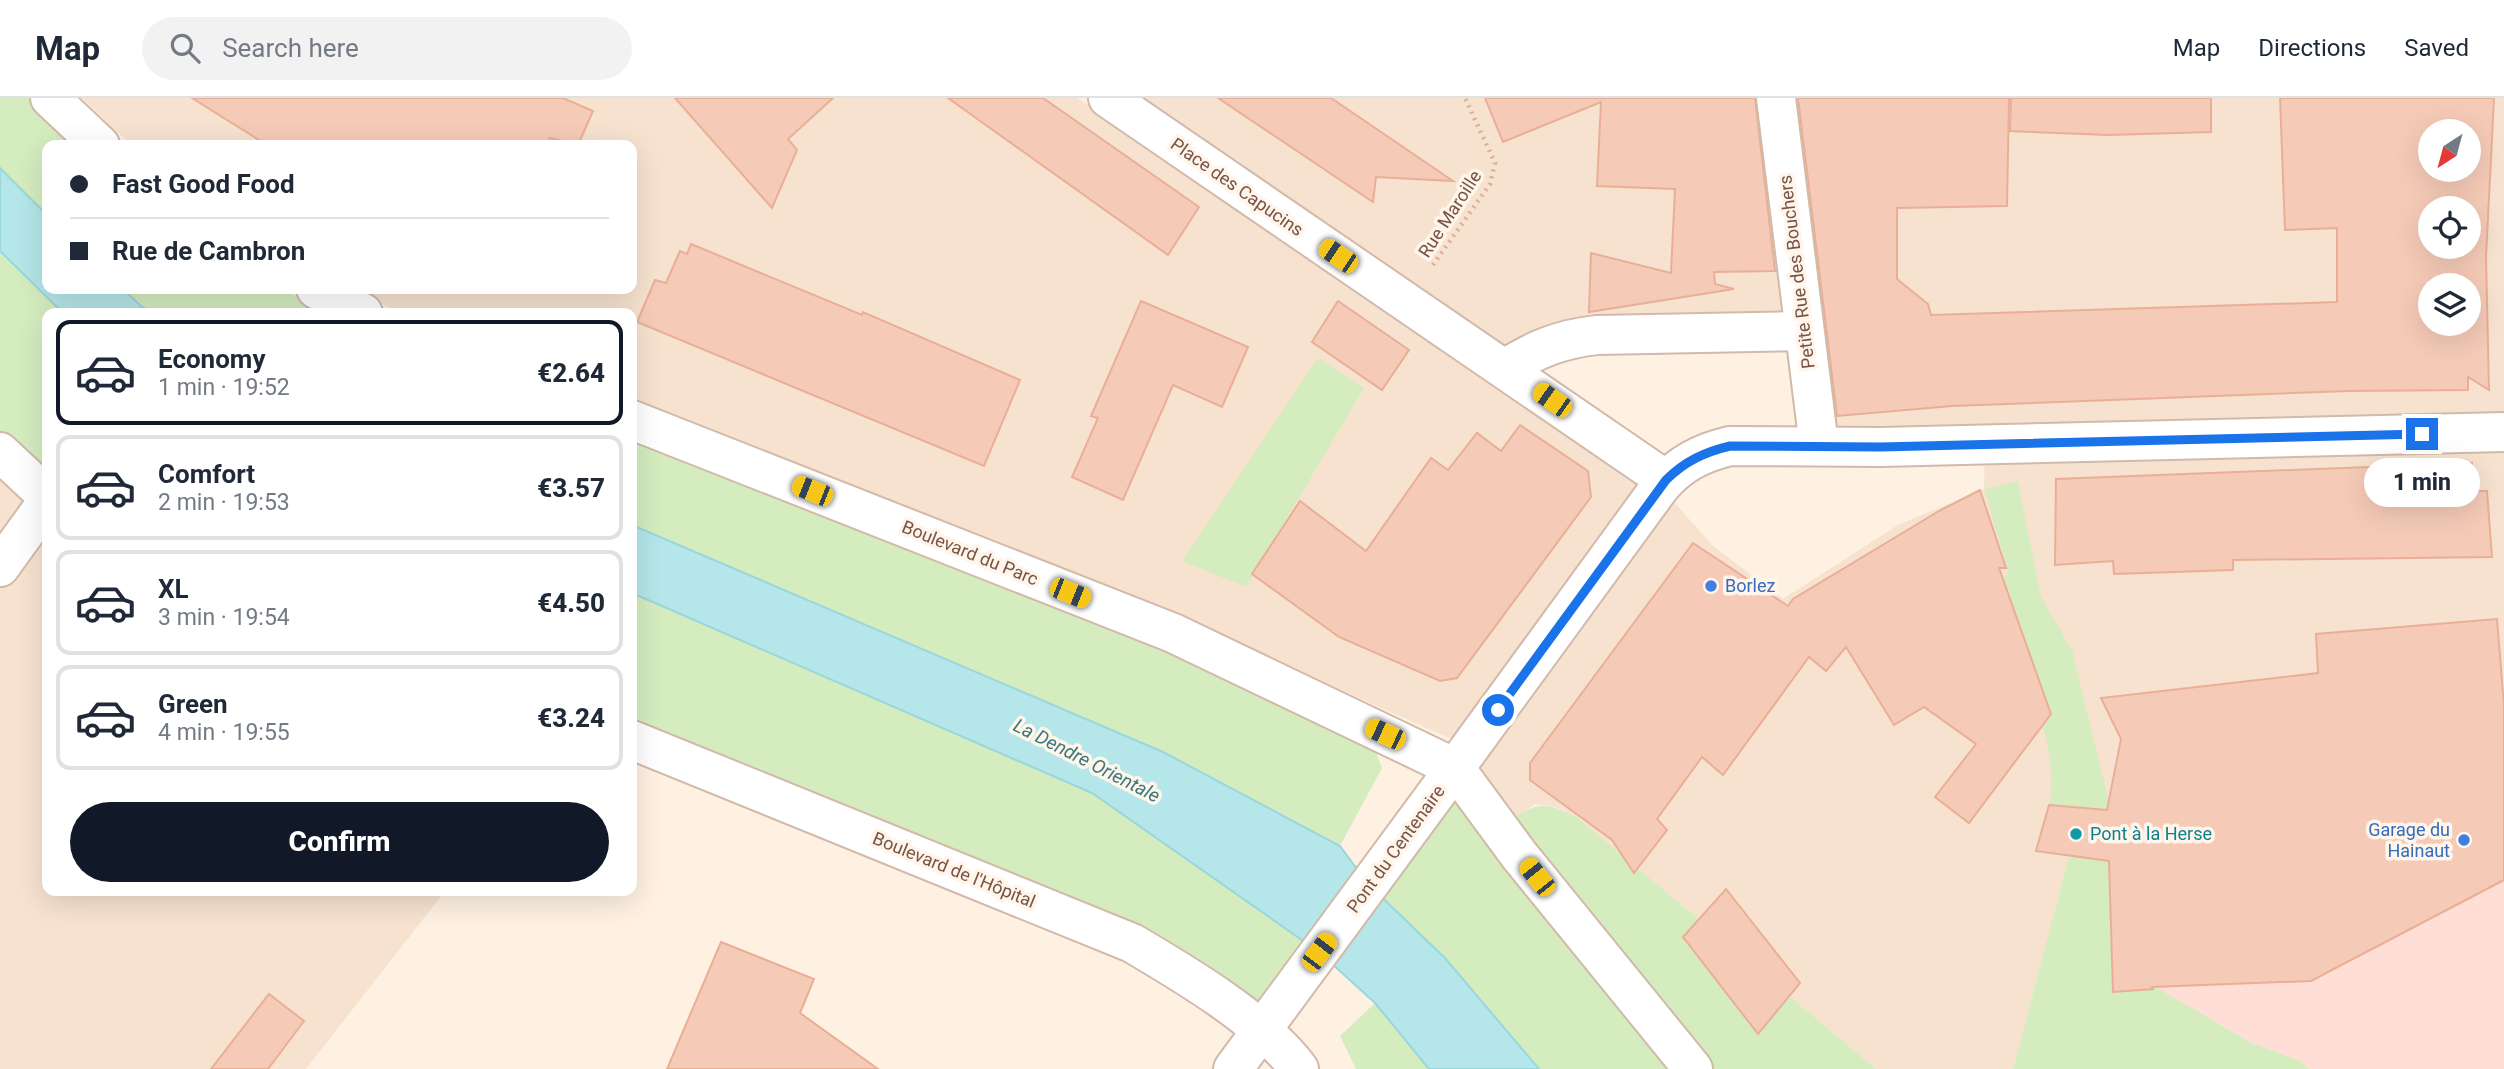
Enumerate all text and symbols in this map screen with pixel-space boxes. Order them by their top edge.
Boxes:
search box [142,17,632,80]
text: Map [35,29,100,68]
icon: search [166,29,204,67]
text: Search here [222,33,359,63]
text: Map [2173,34,2220,62]
text: Directions [2258,34,2366,62]
text: Saved [2404,34,2469,62]
north arrow [2418,119,2482,182]
map controls [2418,119,2481,336]
street label: Place des Capucins [1167,133,1308,240]
street label: Rue Maroille [1414,166,1485,261]
text: Fast Good Food [112,169,295,199]
street label: Petite Rue des Bouchers [1774,174,1819,370]
button: locate [2418,196,2481,259]
text: Rue de Cambron [112,236,305,266]
car [1315,236,1362,276]
button: layers [2418,273,2481,336]
icon: car [74,341,137,404]
text: Economy [158,344,265,374]
text: €2.64 [537,358,605,388]
text: 1 min · 19:52 [158,374,290,401]
car [1529,379,1576,421]
route end [2406,418,2438,450]
icon: car [74,456,137,519]
callout: 1 min [2364,458,2480,508]
text: Comfort [158,459,255,489]
text: 1 min [2393,469,2451,496]
text: €3.57 [537,473,605,503]
car [789,473,836,509]
text: 2 min · 19:53 [158,489,290,516]
street label: Boulevard du Parc [899,516,1041,589]
icon: car [74,571,137,634]
text: XL [158,574,189,604]
car [1047,575,1094,611]
place label: Borlez [1725,575,1776,596]
marker: Borlez [1703,578,1719,594]
text: €4.50 [537,588,605,618]
text: 3 min · 19:54 [158,604,290,631]
icon: car [74,686,137,749]
text: Green [158,689,228,719]
route start [1482,694,1514,726]
text: €3.24 [537,703,605,733]
water label: La Dendre Orientale [1010,714,1164,807]
car [1362,716,1409,752]
text: 4 min · 19:55 [158,719,290,746]
street label: Pont du Centenaire [1342,781,1449,917]
button: Confirm [70,802,609,882]
place label: Garage du Hainaut [2368,819,2450,861]
place label: Pont à la Herse [2090,823,2212,844]
marker: Pont à la Herse [2068,826,2084,842]
street label: Boulevard de l'Hôpital [870,827,1039,912]
marker: Garage du Hainaut [2456,832,2472,848]
car [1516,854,1559,900]
car [1298,929,1341,975]

